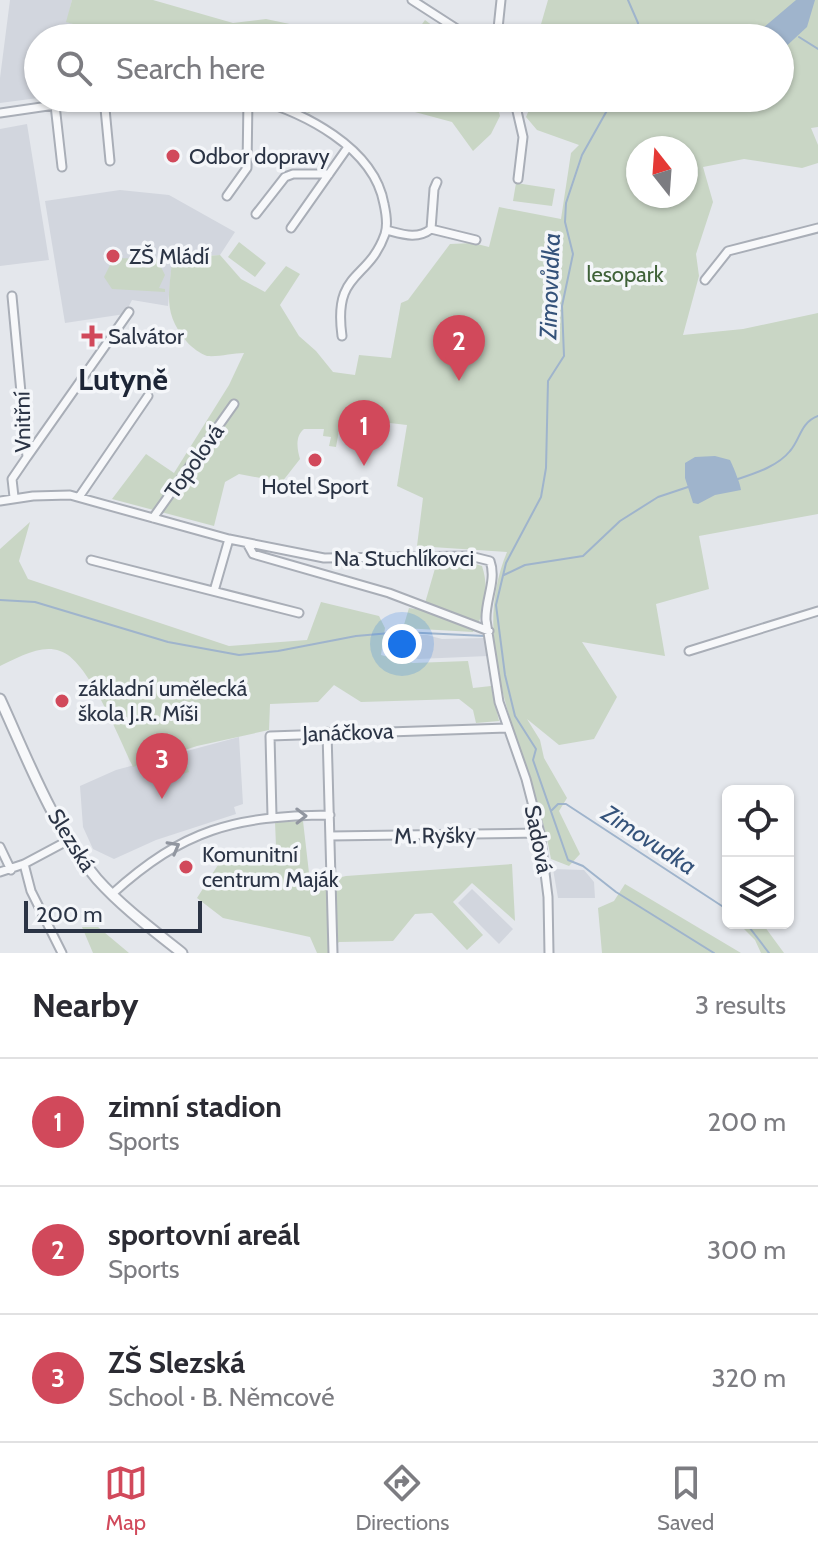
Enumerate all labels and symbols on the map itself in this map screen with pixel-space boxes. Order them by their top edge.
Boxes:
north arrow [626,136,698,208]
place label: Odbor dopravy [189,143,330,170]
marker: Odbor dopravy [164,147,182,165]
water label: Zimovůdka [533,232,566,341]
place label: ZŠ Mládí [129,243,209,270]
marker: ZŠ Mládí [104,247,122,265]
park label: lesopark [586,261,664,288]
pin: 2 [433,315,485,381]
place label: Salvátor [108,323,184,350]
marker: Salvátor [83,327,101,345]
district label: Lutyně [78,361,168,398]
street label: Vnitřní [8,391,37,453]
pin: 1 [338,400,390,466]
street label: Topolová [159,419,230,504]
marker: Hotel Sport [306,451,324,469]
place label: Hotel Sport [261,473,369,500]
street label: Na Stuchlíkovci [334,545,474,572]
your location [382,624,422,664]
place label: základní umělecká škola J.R. Míši [78,675,248,727]
marker: základní umělecká škola J.R. Míši [53,692,71,710]
street label: Janáčkova [301,717,395,748]
pin: 3 [136,733,188,799]
water label: Zimovudka [596,798,702,881]
street label: Sadová [519,803,558,876]
street label: Slezská [42,804,101,877]
one-way arrow [295,807,308,824]
street label: M. Ryšky [394,821,476,850]
place label: Komunitní centrum Maják [202,841,339,893]
one-way arrow [166,842,180,857]
marker: Komunitní centrum Maják [177,858,195,876]
scale bar [24,897,202,933]

